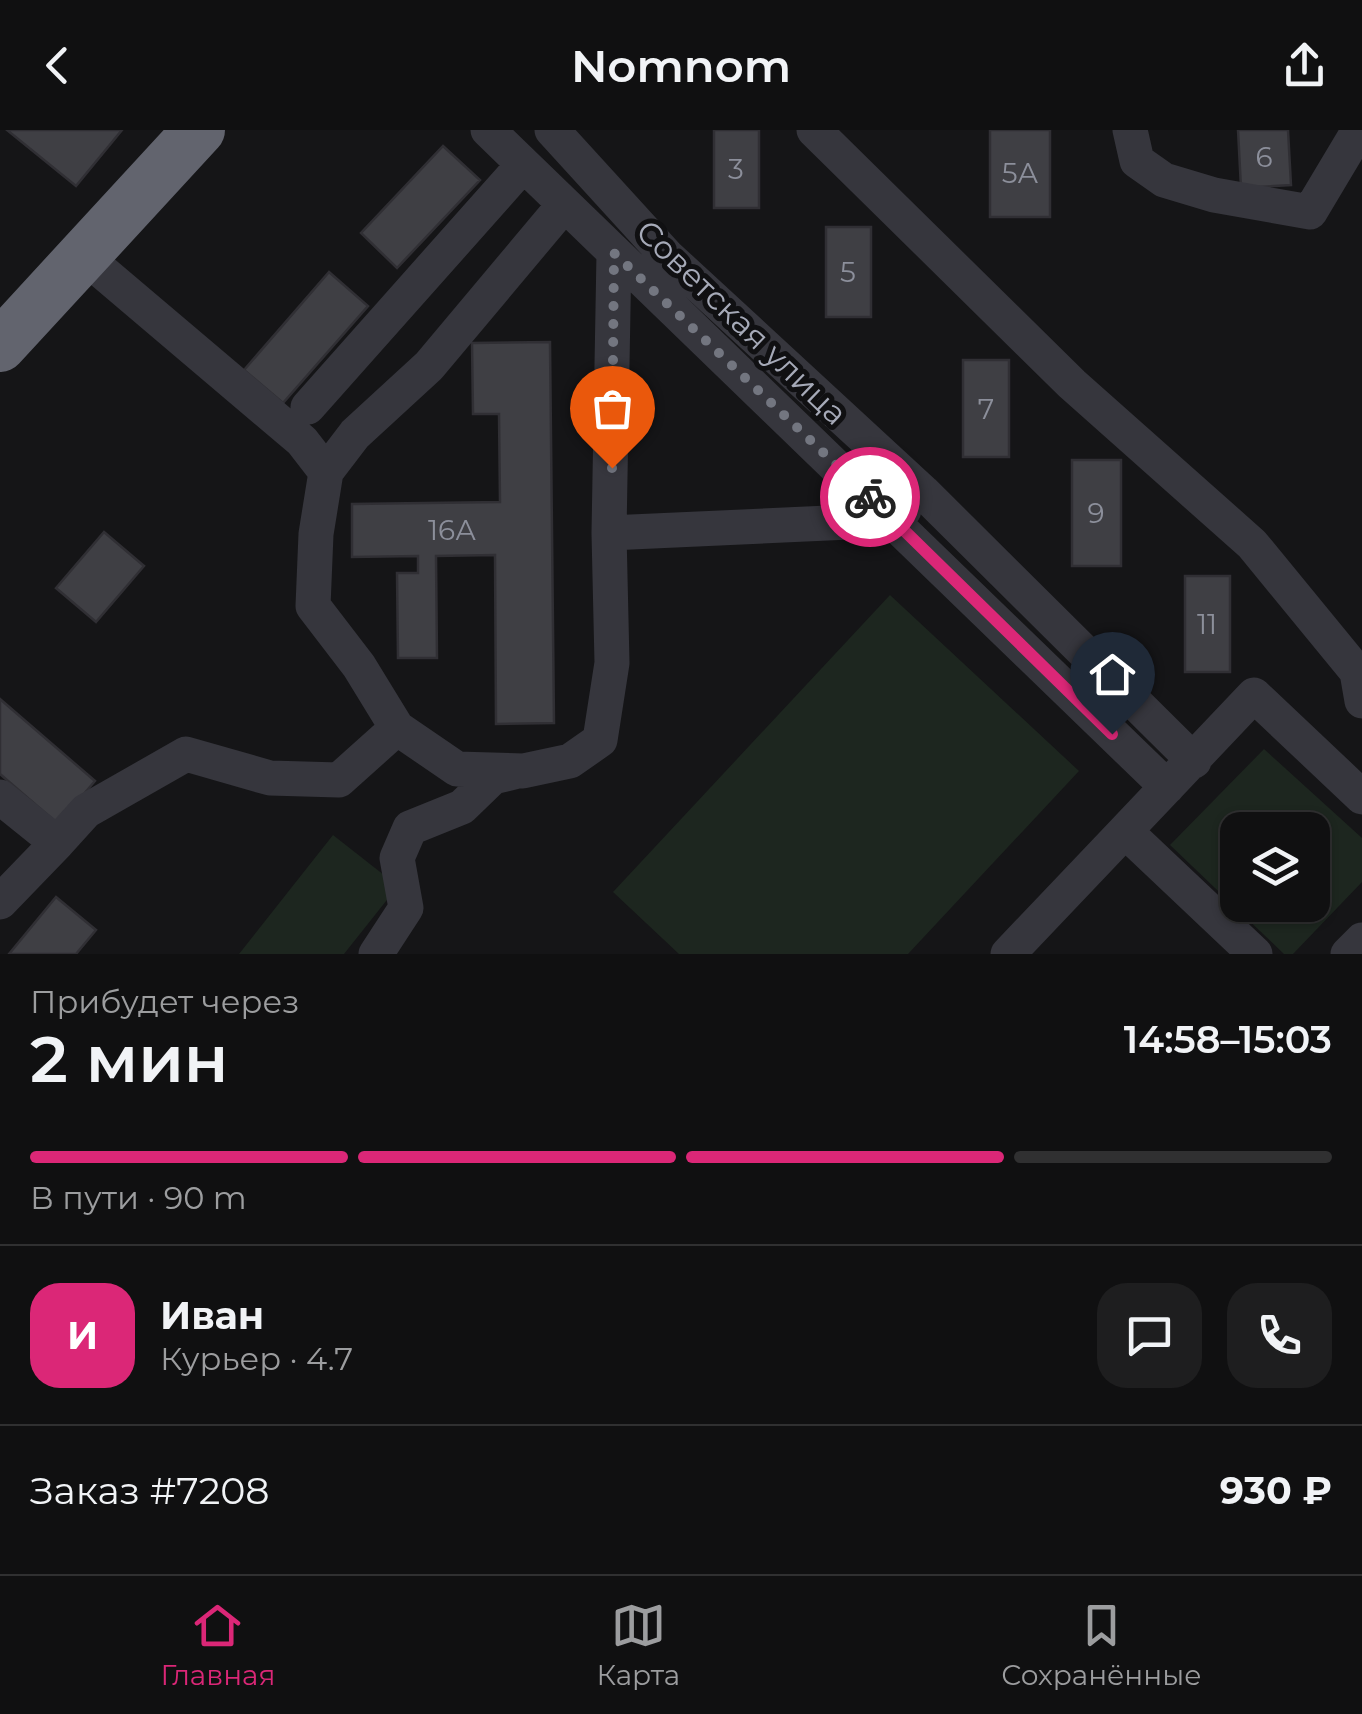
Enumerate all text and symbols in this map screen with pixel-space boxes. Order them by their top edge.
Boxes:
icon: back [30,38,85,93]
text: Nomnom [571,38,791,93]
icon: share [1277,38,1332,93]
house number: 6 [1255,140,1273,174]
house number: 3 [728,152,744,186]
house number: 5А [1002,156,1039,190]
street label: Советская улица [628,211,856,433]
house number: 5 [840,255,856,289]
pin [570,366,655,469]
icon: bag [585,381,640,436]
house number: 7 [978,392,994,426]
courier [820,447,920,547]
icon: bike [843,470,898,525]
house number: 9 [1087,496,1105,530]
house number: 16А [428,513,476,547]
house number: 11 [1197,607,1217,641]
pin [1070,632,1155,735]
icon: home [1085,647,1140,702]
map controls [1220,812,1330,922]
button: layers [1220,812,1330,922]
text: Прибудет через [30,982,299,1021]
text: 14:58–15:03 [1124,1016,1332,1063]
text: 2 мин [30,1019,228,1098]
text: В пути · 90 m [30,1178,247,1217]
button: chat [1097,1283,1202,1388]
button: phone [1227,1283,1332,1388]
text: Иван [160,1292,264,1339]
text: И [67,1312,98,1359]
text: Курьер · 4.7 [160,1339,353,1378]
text: Заказ #7208 [30,1467,270,1514]
text: 930 ₽ [1220,1467,1332,1514]
tab: Главная [161,1598,275,1692]
tab: Карта [596,1598,680,1692]
tab: Сохранённые [1001,1598,1201,1692]

